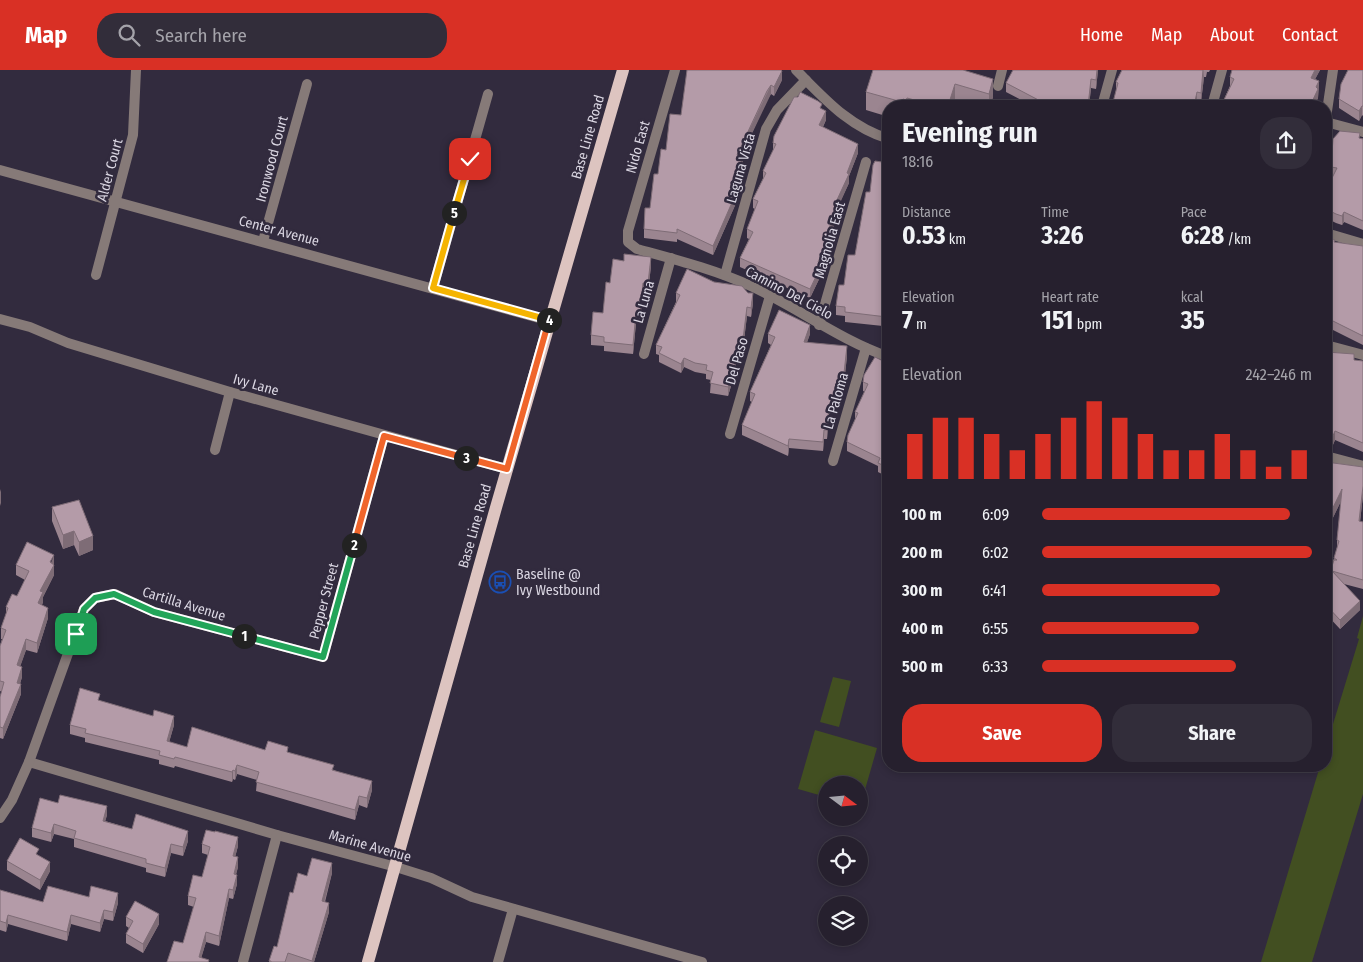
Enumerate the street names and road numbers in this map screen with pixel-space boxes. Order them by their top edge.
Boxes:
street label: Base Line Road [568,93,608,181]
street label: Ironwood Court [252,114,292,204]
street label: Nido East [622,118,654,175]
street label: Laguna Vista [723,131,759,205]
street label: Alder Court [93,136,127,203]
street label: Magnolia East [811,199,849,280]
street label: Center Avenue [237,212,321,250]
street label: Camino Del Cielo [742,263,836,323]
street label: La Luna [630,278,658,325]
street label: Del Paso [722,335,752,387]
street label: Ivy Lane [231,370,281,400]
street label: La Paloma [820,371,852,431]
street label: Base Line Road [455,482,495,570]
street label: Pepper Street [306,561,342,641]
street label: Cartilla Avenue [140,583,228,625]
street label: Marine Avenue [327,826,413,866]

